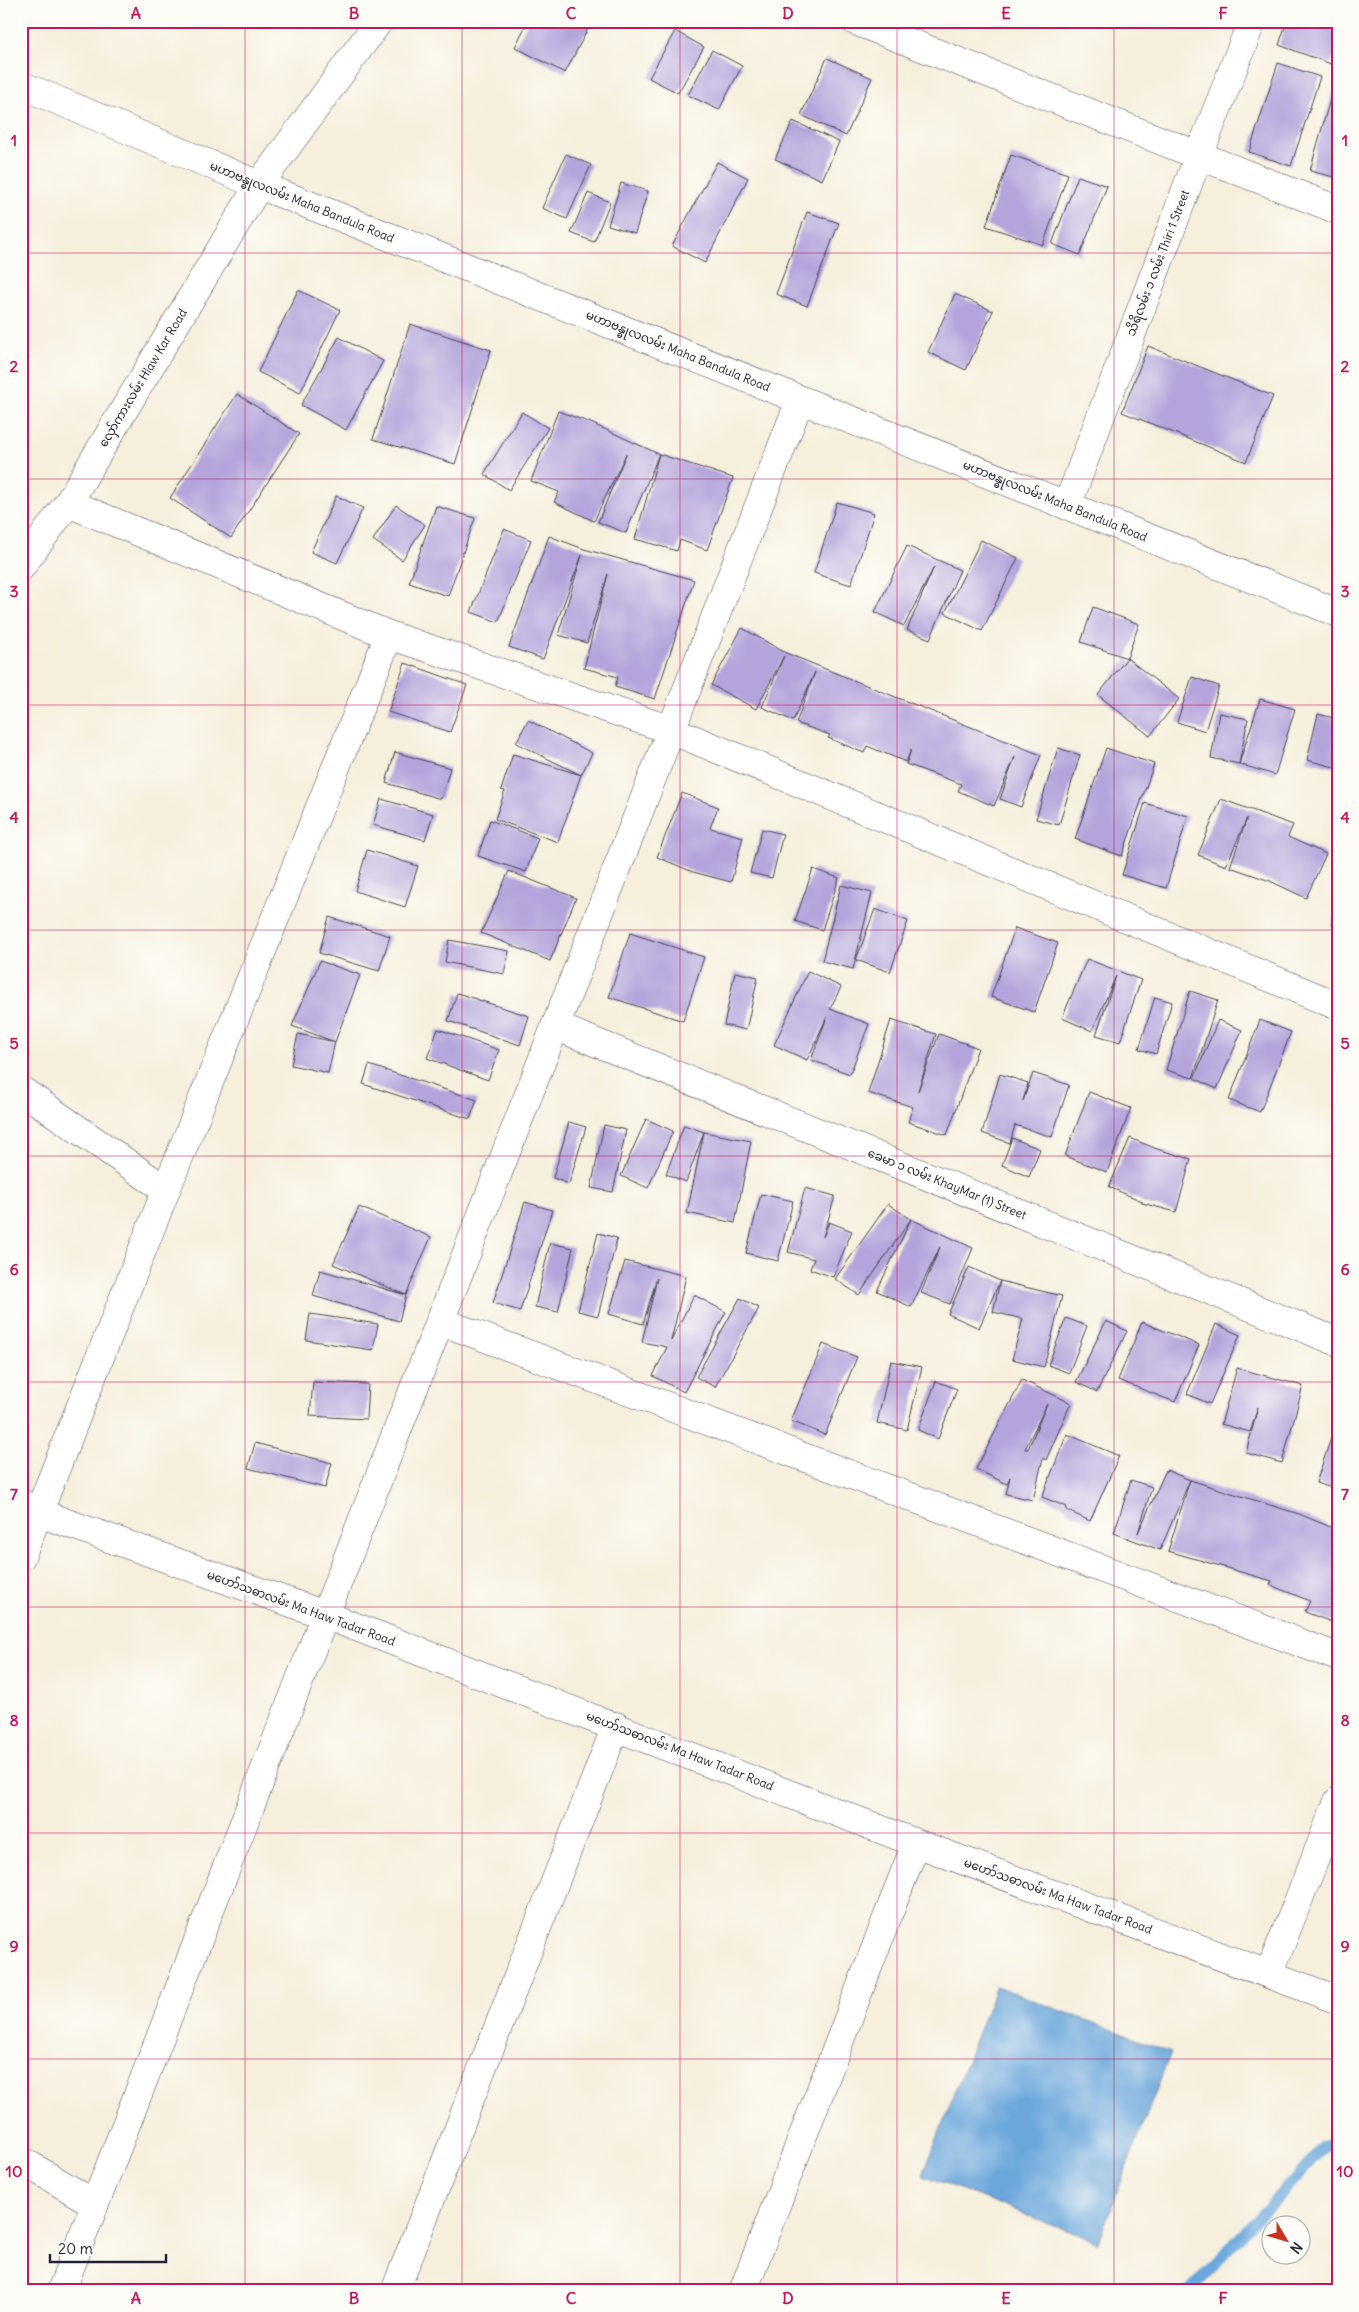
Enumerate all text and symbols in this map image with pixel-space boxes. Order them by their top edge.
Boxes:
text: A [131,3,141,23]
text: B [349,3,360,23]
text: C [566,3,577,23]
text: D [782,3,794,23]
text: E [1001,3,1011,23]
text: F [1218,3,1228,23]
text: 1 [11,130,17,150]
text: 1 [1342,130,1348,150]
street label: မဟာဗန္ဓုလလမ်း Maha Bandula Road [207,157,397,249]
street label: သိရိလမ်း ၁ လမ်း Thiri 1 Street [1122,187,1195,339]
street label: လှော်ကားလမ်း Hlaw Kar Road [94,305,192,451]
street label: မဟာဗန္ဓုလလမ်း Maha Bandula Road [583,306,773,398]
text: 2 [10,356,19,376]
text: 2 [1341,356,1350,376]
street label: မဟာဗန္ဓုလလမ်း Maha Bandula Road [960,456,1150,548]
text: 3 [9,581,19,601]
text: 3 [1340,581,1350,601]
text: 4 [9,807,19,827]
text: 4 [1340,807,1350,827]
text: 5 [9,1033,19,1053]
text: 5 [1340,1033,1350,1053]
street label: ခေမာ ၁ လမ်း KhayMar (1) Street [866,1144,1029,1222]
text: 6 [9,1259,19,1279]
text: 6 [1340,1259,1350,1279]
text: 7 [10,1484,18,1504]
text: 7 [1341,1484,1349,1504]
street label: မဟော်သဓာလမ်း Ma Haw Tadar Road [205,1565,398,1649]
street label: မဟော်သဓာလမ်း Ma Haw Tadar Road [584,1707,776,1793]
text: 8 [9,1710,19,1730]
text: 8 [1340,1710,1350,1730]
street label: မဟော်သဓာလမ်း Ma Haw Tadar Road [962,1853,1155,1937]
text: 9 [9,1936,19,1956]
text: 9 [1340,1936,1350,1956]
text: 10 [6,2161,22,2181]
text: 10 [1337,2161,1353,2181]
north arrow [1262,2214,1312,2264]
scale bar [50,2232,166,2264]
text: 20 m [58,2239,93,2258]
text: N [1286,2239,1306,2257]
text: A [131,2288,141,2308]
text: B [349,2288,360,2308]
text: C [566,2288,577,2308]
text: D [782,2288,794,2308]
text: E [1001,2288,1011,2308]
text: F [1218,2288,1228,2308]

